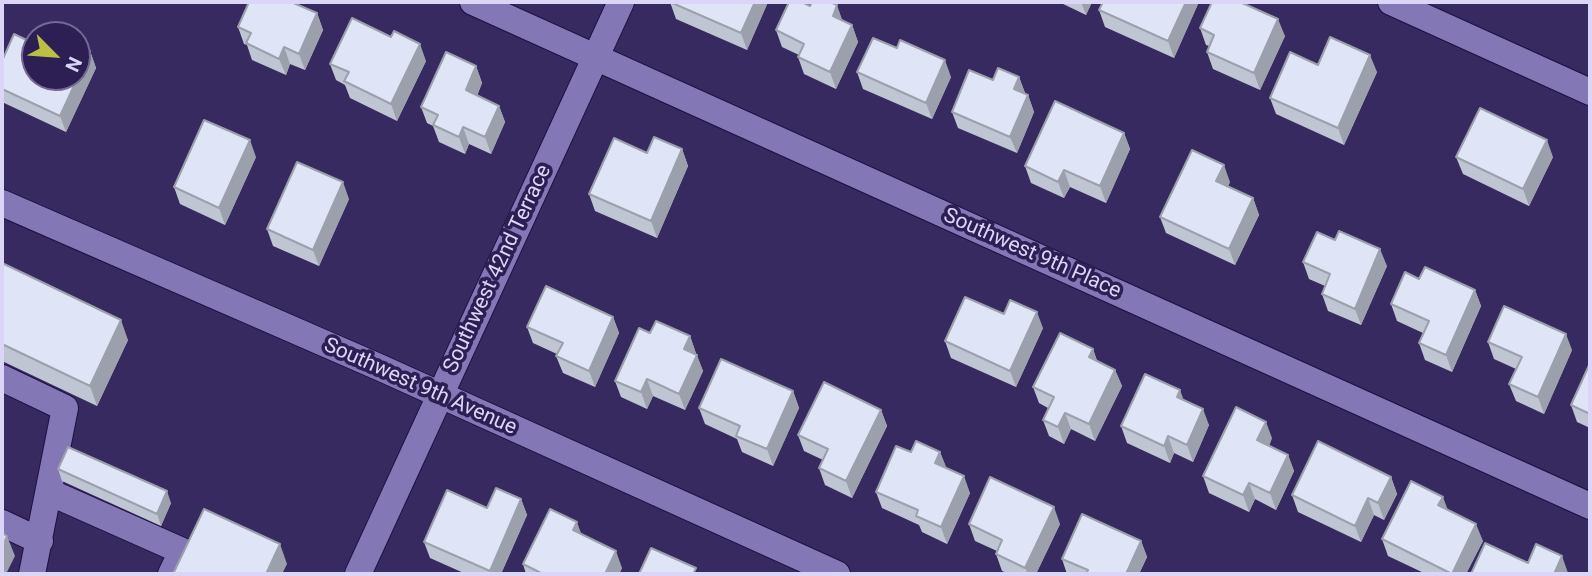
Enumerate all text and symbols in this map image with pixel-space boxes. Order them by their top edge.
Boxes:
north arrow [21,21,91,91]
text: N [60,53,87,75]
street label: Southwest 42nd Terrace [439,161,557,377]
street label: Southwest 9th Place [939,204,1125,304]
street label: Southwest 9th Avenue [320,333,520,441]

